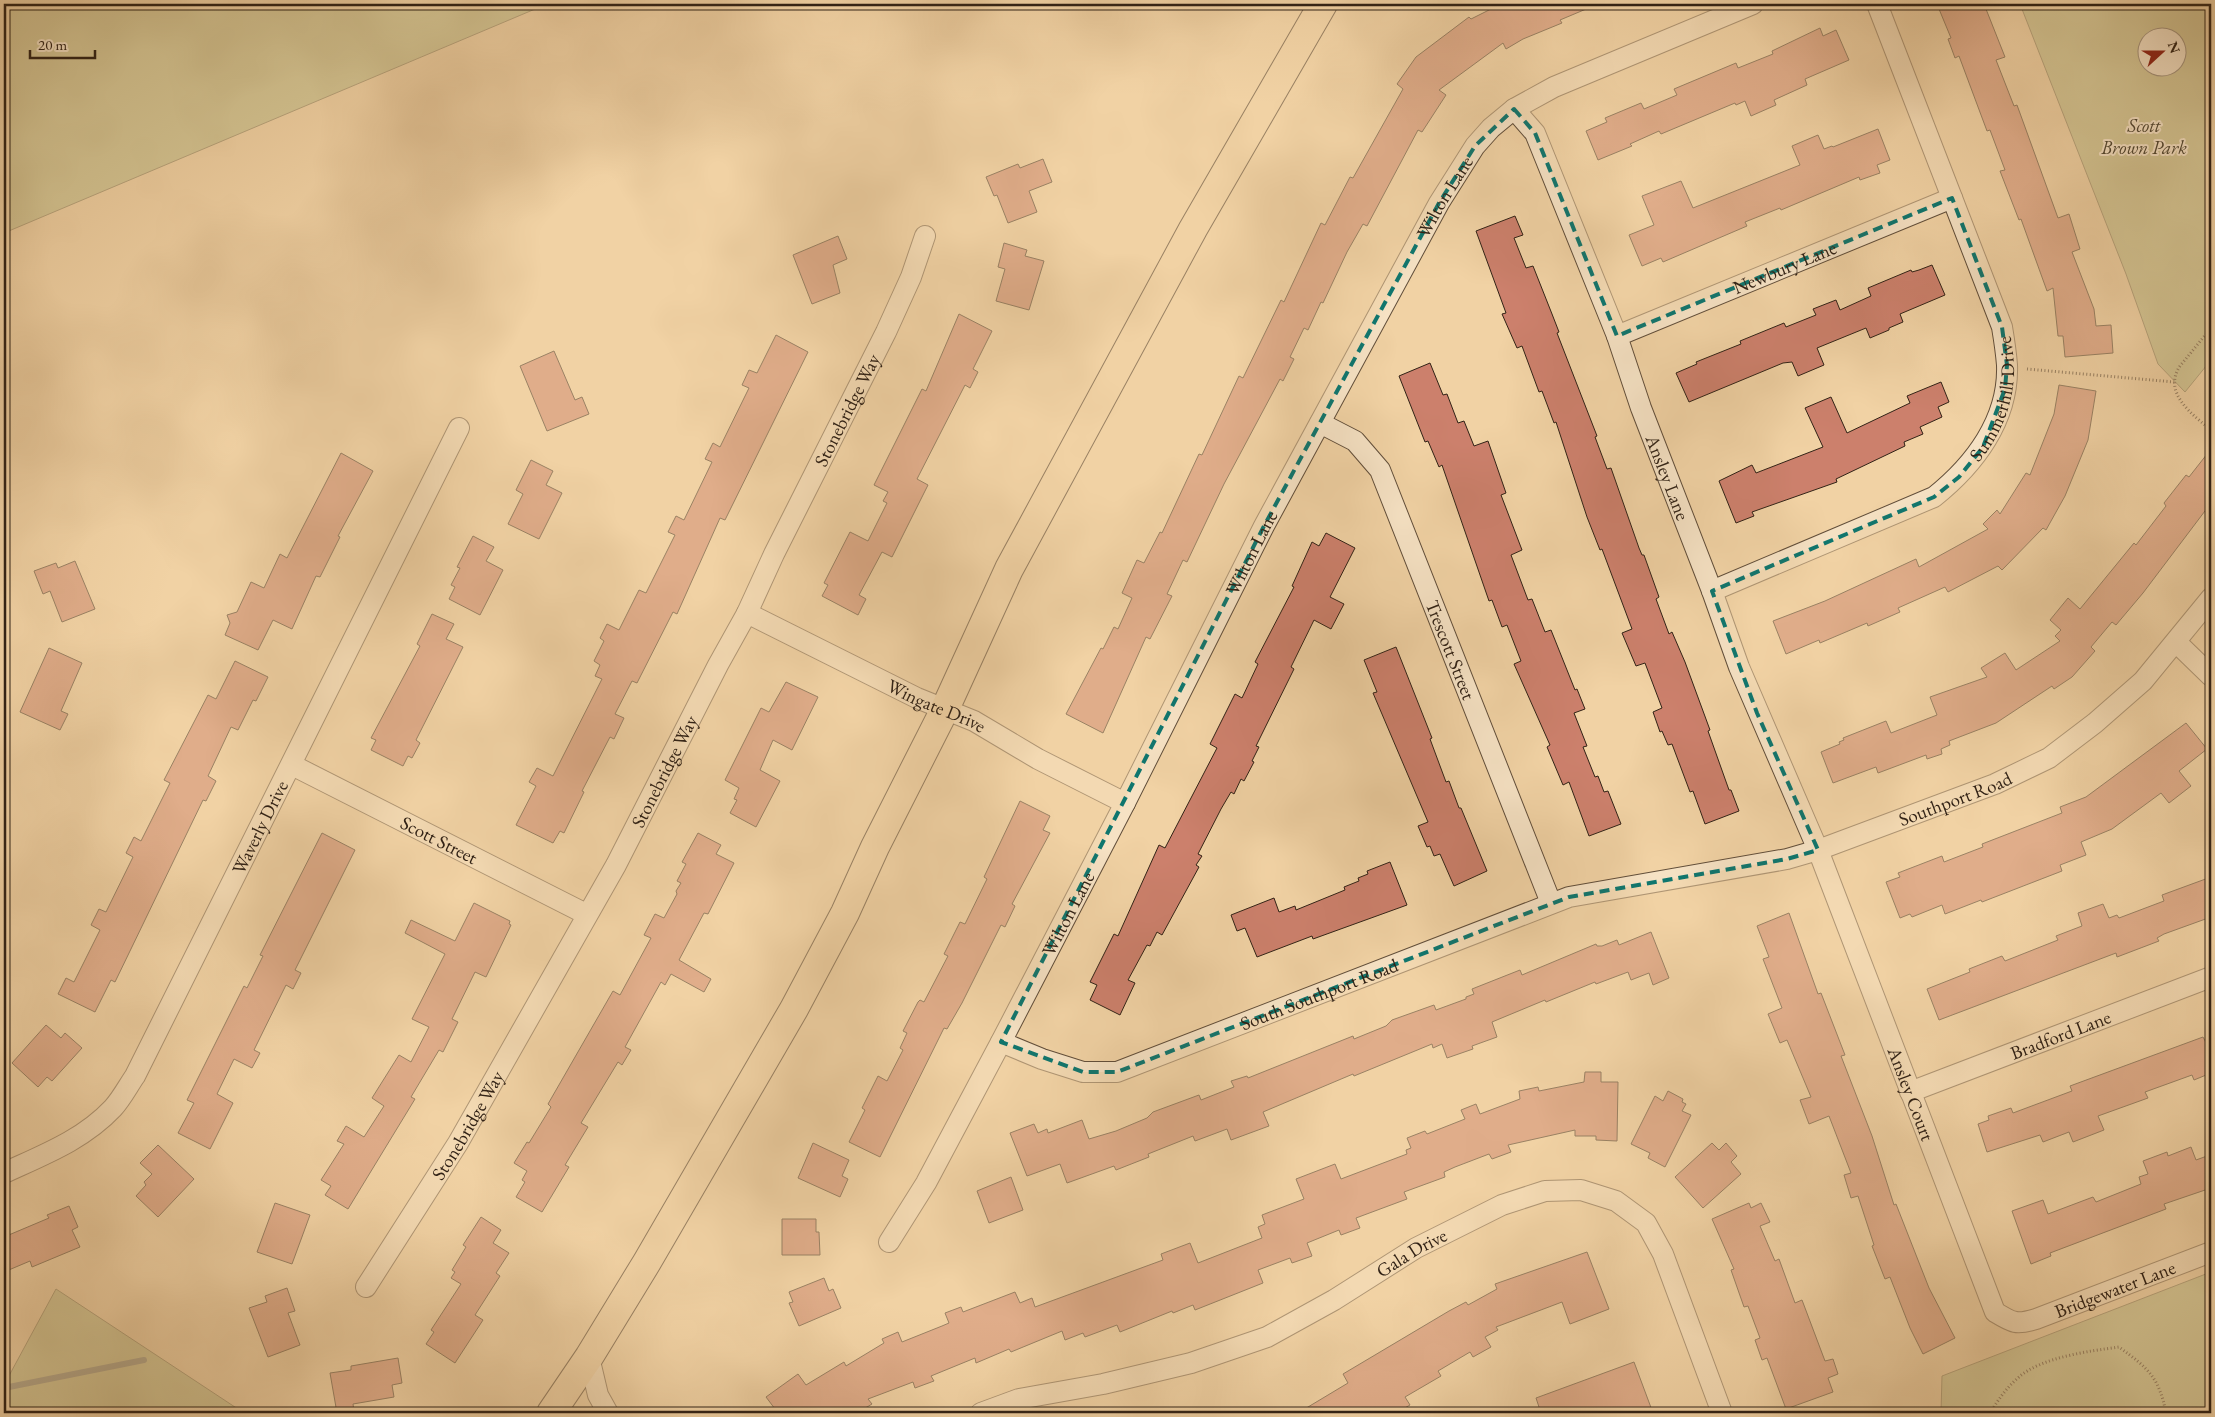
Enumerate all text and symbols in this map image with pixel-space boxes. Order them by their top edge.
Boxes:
scale bar [30,28,95,60]
north arrow [2138,28,2188,78]
text: 20 m [38,35,67,54]
text: N [2164,39,2185,56]
park label: Scott Brown Park [2100,113,2187,160]
street label: Wilton Lane [1410,151,1479,242]
street label: Newbury Lane [1729,235,1840,300]
street label: Summerhill Drive [1963,335,2020,466]
street label: Stonebridge Way [808,349,886,471]
street label: Ansley Lane [1639,430,1695,524]
street label: Wilton Lane [1219,506,1283,599]
street label: Trescott Street [1420,597,1481,704]
street label: Wingate Drive [883,673,991,738]
street label: Stonebridge Way [625,710,704,832]
street label: Southport Road [1895,766,2016,832]
street label: Waverly Drive [226,776,294,878]
street label: Scott Street [396,810,482,870]
street label: Wilton Lane [1036,867,1100,960]
street label: South Southport Road [1237,952,1402,1036]
street label: Bradford Lane [2007,1004,2114,1066]
street label: Ansley Court [1881,1042,1940,1145]
street label: Stonebridge Way [426,1066,510,1185]
street label: Gala Drive [1371,1223,1451,1283]
street label: Bridgewater Lane [2051,1255,2179,1324]

